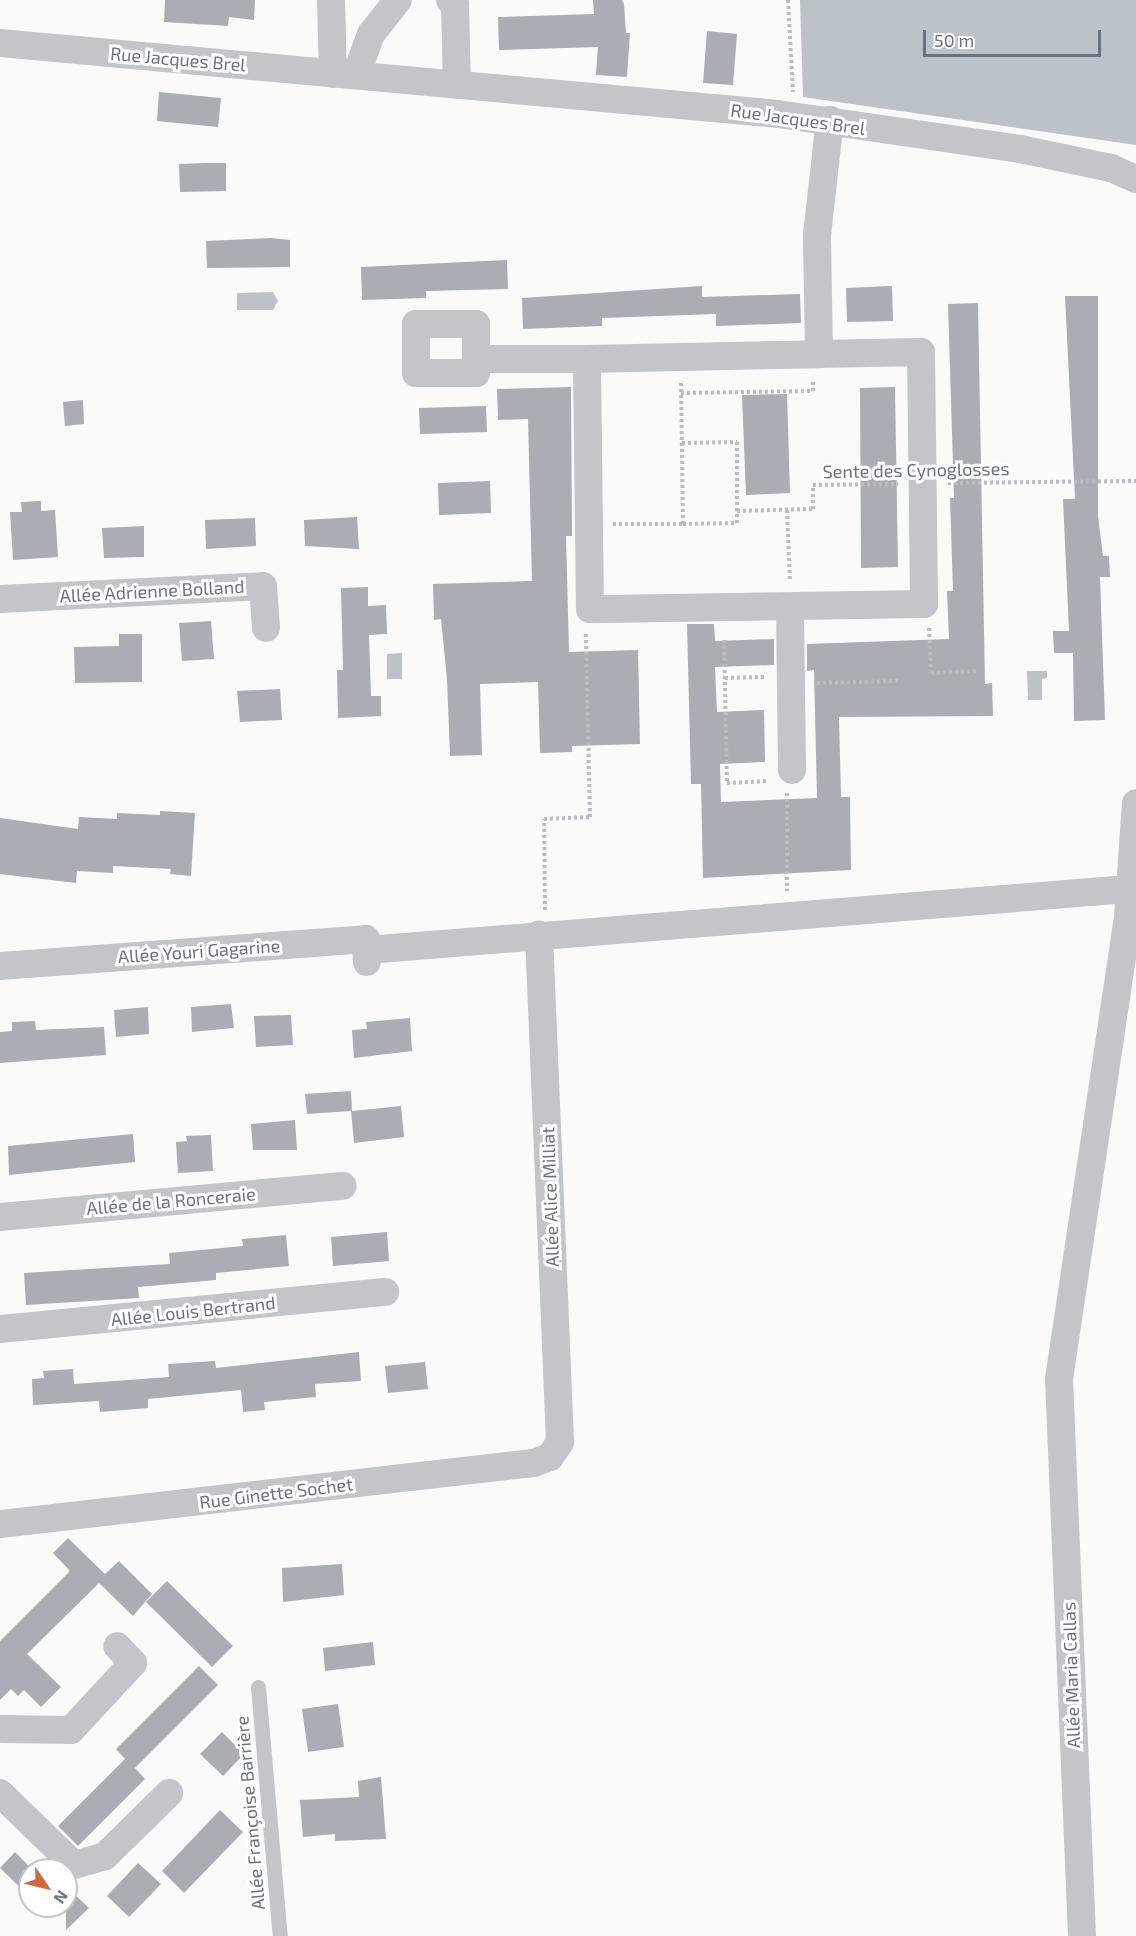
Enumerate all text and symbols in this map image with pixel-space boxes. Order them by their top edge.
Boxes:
scale bar [926,18,1104,56]
text: 50 m [934,29,974,51]
street label: Rue Jacques Brel [109,42,247,76]
street label: Rue Jacques Brel [729,99,867,139]
street label: Sente des Cynoglosses [822,458,1010,482]
street label: Allée Adrienne Bolland [59,575,245,607]
street label: Allée Youri Gagarine [117,935,281,967]
street label: Allée Alice Milliat [537,1126,563,1268]
street label: Allée de la Ronceraie [86,1183,256,1219]
street label: Allée Louis Bertrand [110,1292,276,1330]
street label: Rue Ginette Sochet [198,1473,354,1513]
street label: Allée Maria Callas [1058,1601,1084,1749]
street label: Allée Françoise Barrière [231,1715,269,1911]
north arrow [18,1858,78,1918]
text: N [50,1887,73,1908]

